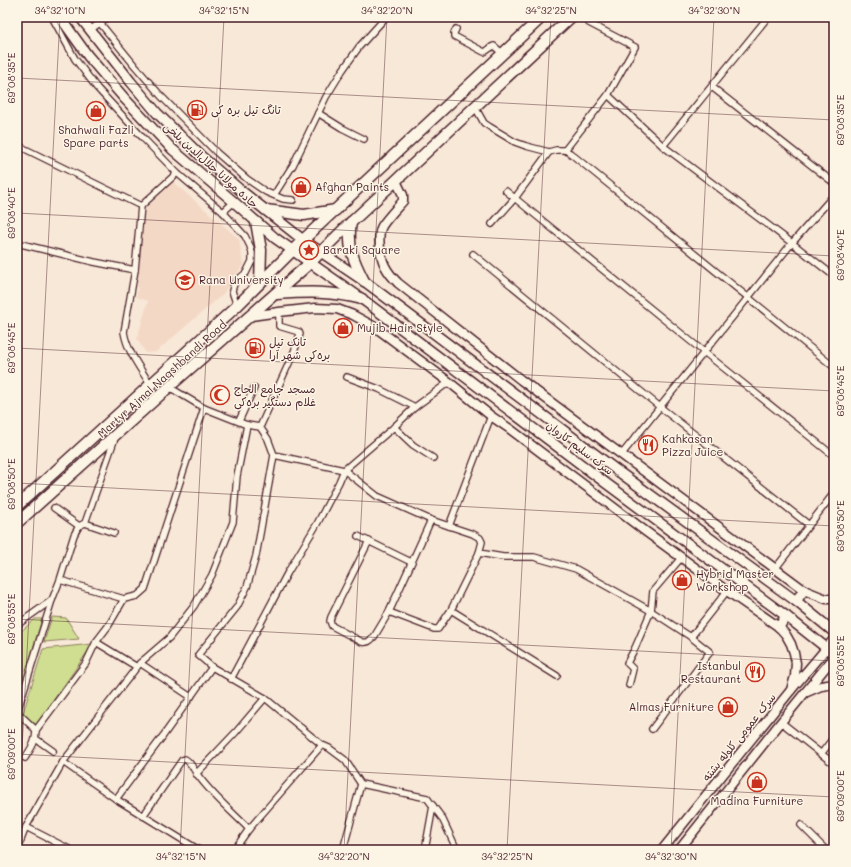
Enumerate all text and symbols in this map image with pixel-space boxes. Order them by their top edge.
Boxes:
text: 34°32'10"N [35,3,85,17]
text: 34°32'15"N [199,3,249,17]
text: 34°32'20"N [361,3,413,17]
text: 34°32'25"N [525,3,577,17]
text: 34°32'30"N [688,3,740,17]
text: 69°08'35"E [4,52,18,104]
text: 69°08'35"E [833,94,847,146]
fuel station icon: تانگ تیل بره کی [186,99,208,121]
shop icon: Shahwali Fazli Spare parts [85,100,107,122]
place label: تانگ تیل بره کی [211,102,282,118]
street label: جاده مولانا جلال‌الدین بلخی [160,118,262,212]
place label: Shahwali Fazli Spare parts [58,122,134,150]
shop icon: Afghan Paints [290,176,312,198]
place label: Afghan Paints [315,179,389,194]
text: 69°08'40"E [4,187,18,239]
text: 69°08'40"E [833,229,847,281]
place icon: Baraki Square [298,239,320,261]
place label: Baraki Square [323,242,400,257]
school or university icon: Rana University [174,269,196,291]
place label: Rana University [199,272,284,287]
street label: Martyr Ajmal Naqshbandi Road [94,317,229,441]
shop icon: Mujib Hair Style [332,317,354,339]
place label: Mujib Hair Style [357,320,443,335]
text: 69°08'45"E [4,322,18,374]
place label: تانک تیل بره‌کی شهر آرا [269,334,330,363]
fuel station icon: تانک تیل بره‌کی شهر آرا [244,337,266,359]
text: 69°08'45"E [833,365,847,417]
place label: مسجد جامع الحاج غلام دستگیر بره‌کی [234,381,316,411]
mosque icon: مسجد جامع الحاج غلام دستگیر بره‌کی [209,384,231,406]
street label: سرک سلیم کاروان [543,418,617,479]
place label: Kahkasan Pizza Juice [662,431,724,459]
restaurant icon: Kahkasan Pizza Juice [637,434,659,456]
text: 69°08'50"E [4,458,18,510]
text: 69°08'50"E [833,500,847,552]
place label: Hybrid Master Workshop [696,566,774,594]
shop icon: Hybrid Master Workshop [671,569,693,591]
text: 69°08'55"E [4,593,18,645]
text: 69°08'55"E [833,635,847,687]
place label: Istanbul Restaurant [681,658,741,686]
restaurant icon: Istanbul Restaurant [744,661,766,683]
street label: سرک عمومی کلوله پشته [698,690,780,784]
shop icon: Almas Furniture [717,696,739,718]
place label: Almas Furniture [629,699,714,714]
text: 69°09'00"E [4,728,18,780]
text: 69°09'00"E [833,770,847,822]
shop icon: Madina Furniture [746,771,768,793]
place label: Madina Furniture [711,793,804,808]
text: 34°32'15"N [156,849,206,863]
text: 34°32'20"N [318,849,370,863]
text: 34°32'25"N [481,849,533,863]
text: 34°32'30"N [645,849,697,863]

